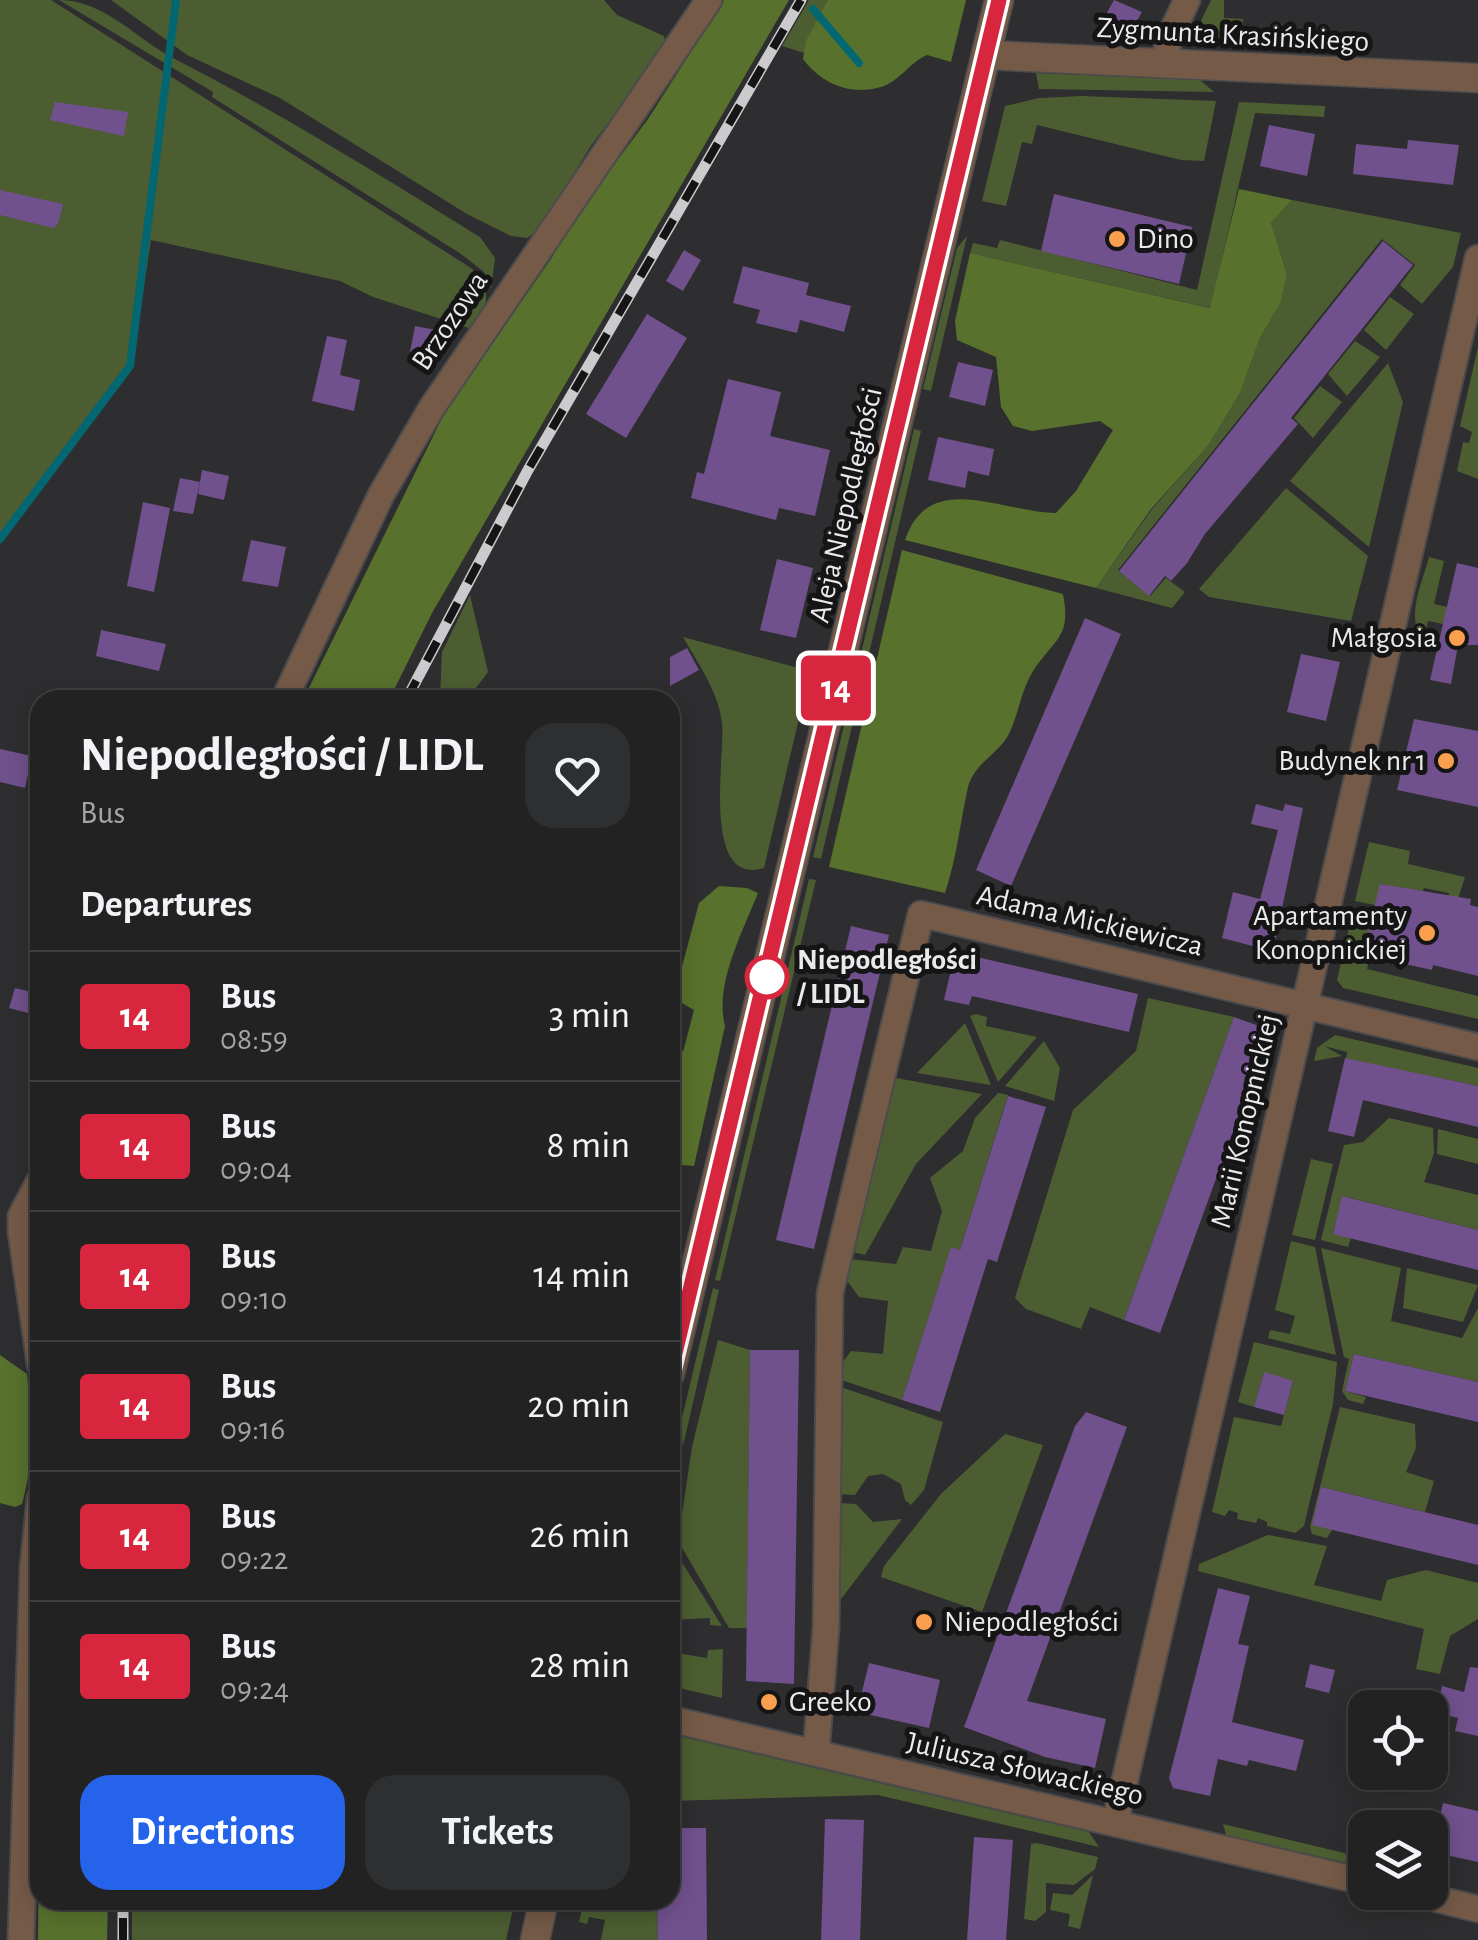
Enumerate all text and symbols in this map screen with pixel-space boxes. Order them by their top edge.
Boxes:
street label: Zygmunta Krasińskiego [1096,13,1370,57]
place label: Dino [1137,224,1194,254]
marker: Dino [1106,228,1128,250]
street label: Brzozowa [406,266,494,376]
street label: Aleja Niepodległości [804,384,888,626]
place label: Małgosia [1330,623,1437,653]
marker: Małgosia [1446,627,1468,649]
line badge: 14 [791,656,881,720]
text: 14 [821,671,851,706]
button: heart [525,723,630,828]
text: Niepodległości / LIDL [80,732,483,780]
place label: Budynek nr 1 [1278,746,1426,776]
marker: Budynek nr 1 [1435,750,1457,772]
text: Bus [80,797,125,829]
street label: Adama Mickiewicza [974,880,1206,962]
text: Departures [80,886,252,924]
place label: Apartamenty Konopnickiej [1253,901,1407,965]
marker: Apartamenty Konopnickiej [1416,922,1438,944]
place label: Niepodległości / LIDL [796,945,977,1009]
marker: Niepodległości / LIDL [746,956,788,998]
text: Bus [220,978,276,1016]
text: 3 min [549,997,630,1035]
text: 14 [120,999,150,1034]
street label: Marii Konopnickiej [1206,1011,1284,1231]
text: 08:59 [220,1023,288,1055]
text: Bus [220,1108,276,1146]
text: 8 min [547,1127,630,1165]
text: 14 [120,1129,150,1164]
text: 09:04 [220,1153,292,1185]
text: Bus [220,1238,276,1276]
text: 14 min [533,1257,630,1295]
text: 14 [120,1259,150,1294]
text: 09:10 [220,1283,287,1315]
text: Bus [220,1368,276,1406]
text: 20 min [527,1387,630,1425]
text: 14 [120,1389,150,1424]
text: 09:16 [220,1413,285,1445]
text: Bus [220,1498,276,1536]
text: 26 min [529,1517,630,1555]
text: 14 [120,1519,150,1554]
text: 09:22 [220,1543,288,1575]
place label: Niepodległości [944,1607,1119,1637]
marker: Niepodległości [913,1611,935,1633]
text: Bus [220,1628,276,1666]
text: 28 min [529,1647,630,1685]
text: 14 [120,1649,150,1684]
text: 09:24 [220,1673,289,1705]
place label: Greeko [789,1687,872,1717]
map controls [1348,1690,1448,1910]
button: locate [1348,1690,1448,1790]
marker: Greeko [758,1691,780,1713]
street label: Juliusza Słowackiego [904,1727,1146,1811]
button: Directions [80,1775,345,1890]
button: Tickets [365,1775,630,1890]
button: layers [1348,1810,1448,1910]

